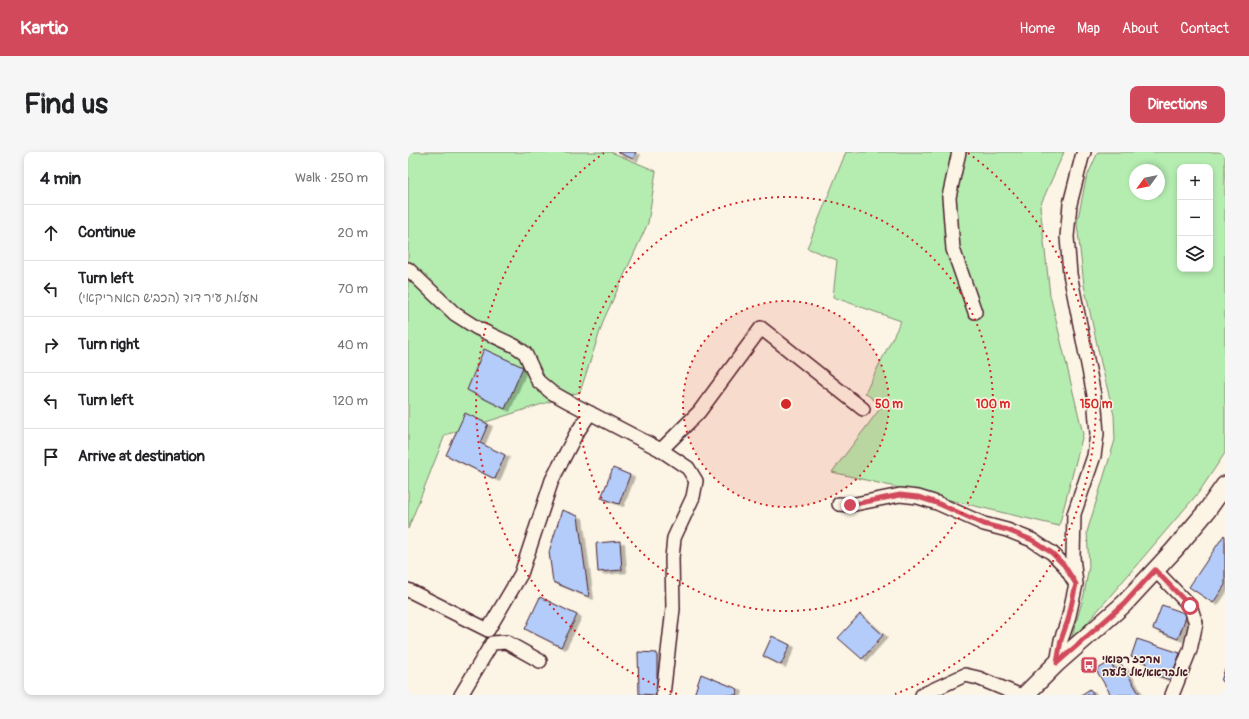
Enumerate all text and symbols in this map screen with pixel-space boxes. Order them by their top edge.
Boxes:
text: Kartio [20,16,68,40]
text: Home [1020,20,1055,37]
text: Map [1077,20,1100,37]
text: About [1122,20,1158,37]
text: Contact [1180,20,1229,37]
button: Directions [1130,86,1225,123]
text: Find us [24,87,108,122]
north arrow [1129,164,1165,200]
map controls [1177,164,1213,272]
button: + [1177,164,1213,200]
text: 4 min [40,168,81,189]
text: Walk · 250 m [295,170,368,186]
button: − [1177,200,1213,236]
icon: ahead [40,222,62,244]
text: Continue [78,223,136,242]
text: 20 m [337,225,368,241]
button: layers [1177,236,1213,272]
text: Turn left [78,269,134,288]
icon: left [40,278,62,300]
text: 70 m [338,281,368,297]
text: מעלות עיר דוד (הכביש האמריקאי) [78,290,258,306]
icon: right [40,334,62,356]
text: Turn right [78,335,139,354]
text: 40 m [337,337,368,353]
icon: left [40,390,62,412]
text: Turn left [78,391,134,410]
text: 120 m [332,393,368,409]
centre of rings [779,397,793,411]
text: 50 m [875,397,903,412]
text: 100 m [976,397,1011,412]
text: 150 m [1080,397,1113,412]
icon: arrive [40,446,62,468]
text: Arrive at destination [78,447,205,466]
route end [841,496,859,514]
route start [1181,597,1199,615]
place label: מרכז רפואי אלבראא/אל צלעה [1102,653,1188,679]
bus stop icon: מרכז רפואי אלבראא/אל צלעה [1079,655,1099,675]

